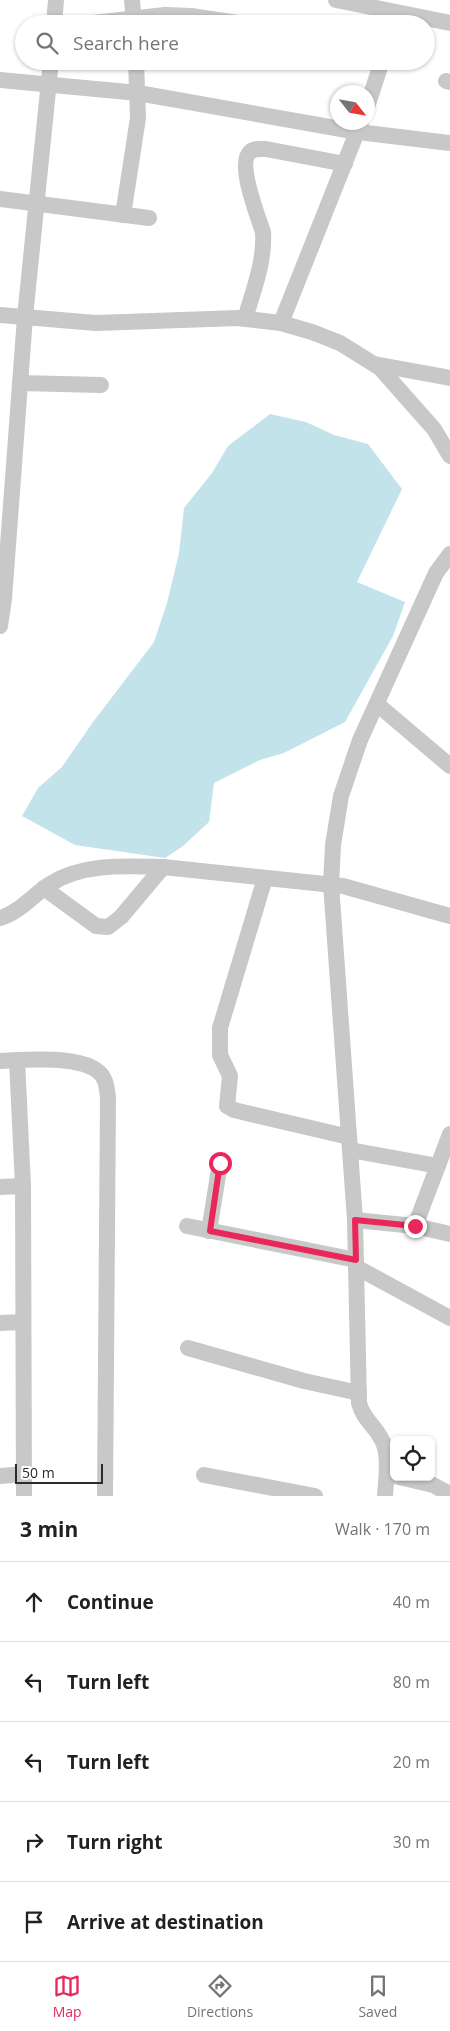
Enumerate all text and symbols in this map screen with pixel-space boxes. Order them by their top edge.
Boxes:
search box [15,15,435,70]
icon: search [33,29,61,57]
text: Search here [73,30,179,56]
north arrow [330,85,375,130]
route start [209,1152,232,1175]
route end [404,1215,427,1238]
map controls [390,1436,435,1481]
button: locate [390,1436,435,1481]
scale bar [15,1461,102,1484]
text: 50 m [22,1463,55,1482]
text: 3 min [20,1515,78,1543]
text: Walk · 170 m [335,1518,430,1540]
icon: ahead [20,1588,48,1616]
text: Continue [67,1589,154,1615]
text: 40 m [393,1591,430,1613]
icon: left [20,1668,48,1696]
text: Turn left [67,1669,149,1695]
text: 80 m [393,1671,430,1693]
icon: left [20,1748,48,1776]
text: Turn left [67,1749,149,1775]
text: 20 m [393,1751,430,1773]
icon: right [20,1828,48,1856]
text: Turn right [67,1829,162,1855]
text: 30 m [393,1831,430,1853]
icon: arrive [20,1908,48,1936]
text: Arrive at destination [67,1909,264,1935]
tab: Map [53,1972,82,2021]
tab: Directions [187,1972,253,2021]
tab: Saved [358,1972,397,2021]

